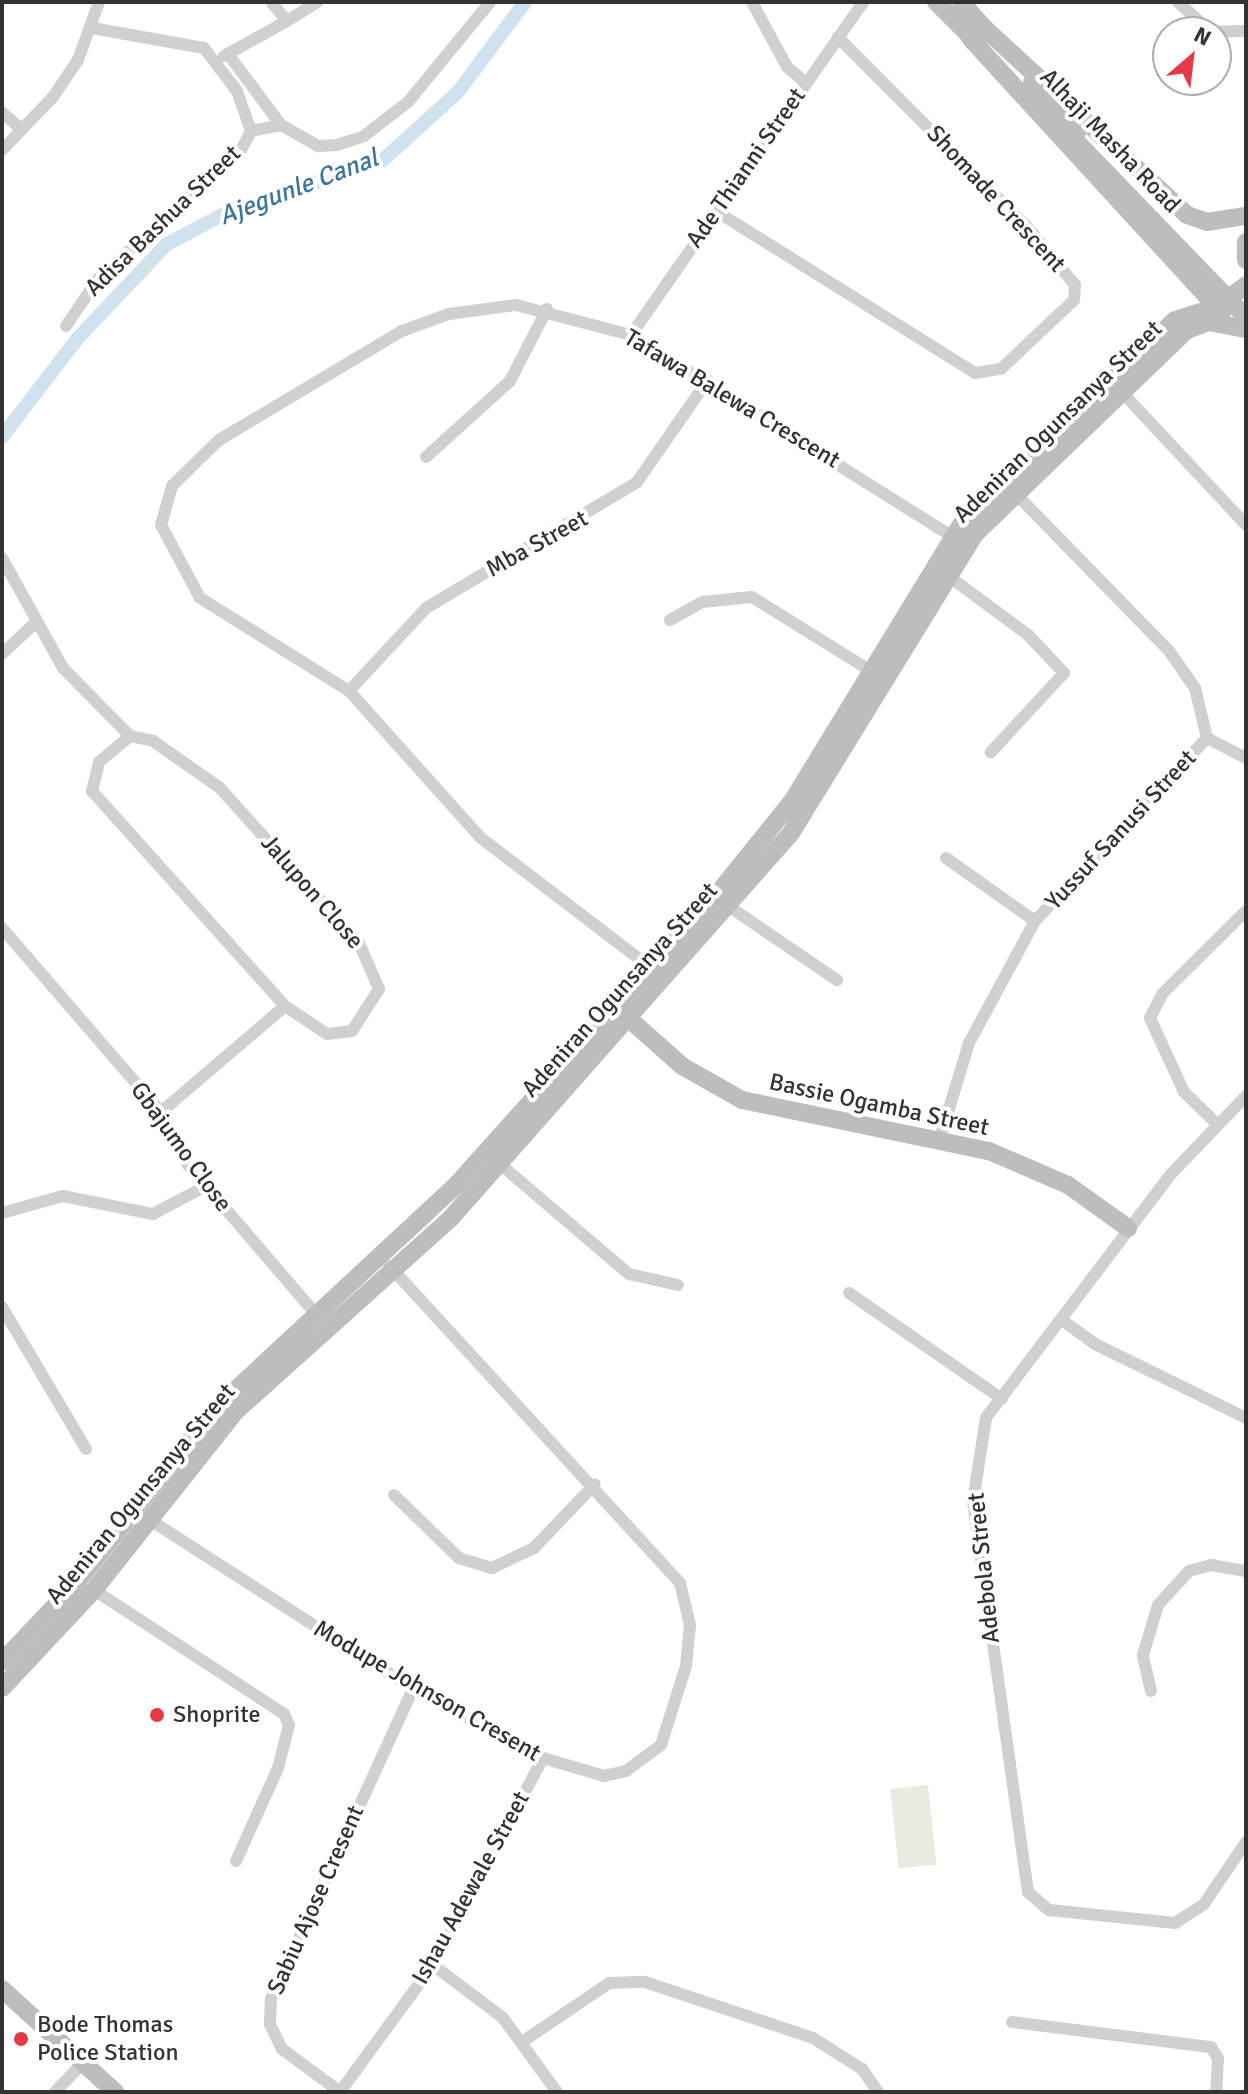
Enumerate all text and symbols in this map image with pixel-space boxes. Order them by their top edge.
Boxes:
north arrow [1152,16,1232,96]
text: N [1189,21,1216,52]
street label: Alhaji Masha Road [1034,63,1186,219]
street label: Ade Thianni Street [680,83,812,253]
street label: Shomade Crescent [921,120,1071,278]
street label: Adisa Bashua Street [79,139,247,303]
water label: Ajegunle Canal [215,143,383,233]
street label: Adeniran Ogunsanya Street [948,315,1168,529]
street label: Tafawa Balewa Crescent [619,323,845,475]
street label: Mba Street [481,504,593,584]
street label: Yussuf Sanusi Street [1039,744,1203,916]
street label: Jalupon Close [255,829,369,955]
street label: Adeniran Ogunsanya Street [516,877,724,1103]
street label: Bassie Ogamba Street [766,1068,992,1142]
street label: Gbajumo Close [124,1077,238,1217]
street label: Adeniran Ogunsanya Street [40,1378,242,1610]
street label: Adebola Street [962,1491,1006,1645]
street label: Modupe Johnson Cresent [308,1614,546,1768]
place label: Shoprite [173,1701,260,1729]
marker: Shoprite [148,1706,166,1724]
street label: Ishau Adewale Street [406,1787,536,1989]
street label: Sabiu Ajose Cresent [261,1801,371,1999]
place label: Bode Thomas Police Station [37,2011,179,2067]
marker: Bode Thomas Police Station [12,2030,30,2048]

